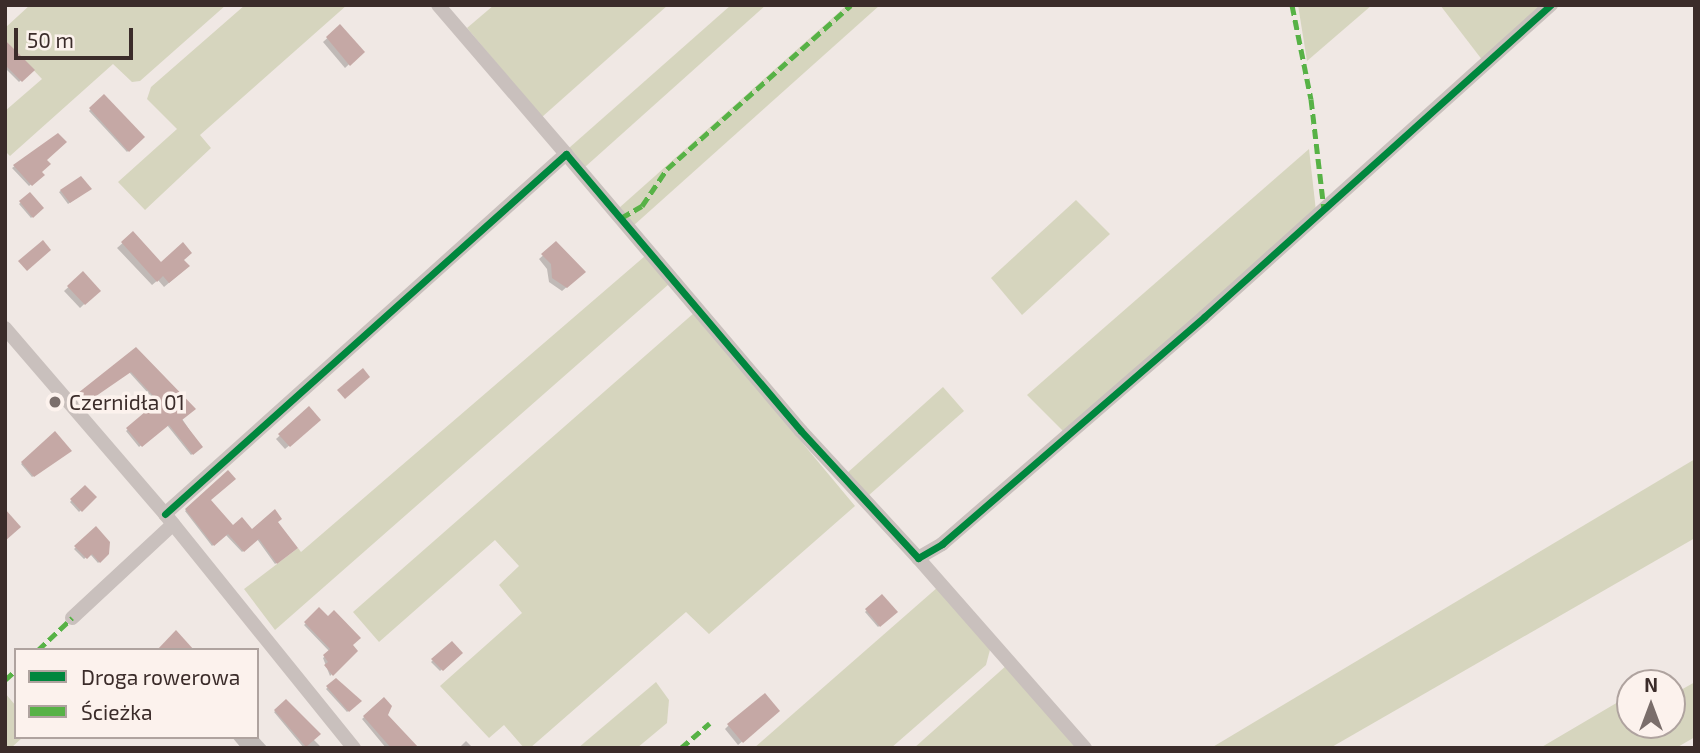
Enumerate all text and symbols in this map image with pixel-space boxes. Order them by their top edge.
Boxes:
scale bar [18,14,136,58]
text: 50 m [27,27,74,52]
place label: Czernidła 01 [69,389,185,415]
marker: Czernidła 01 [47,394,63,410]
legend [14,648,259,739]
text: Droga rowerowa [81,664,240,689]
north arrow [1616,669,1686,739]
text: N [1644,673,1658,696]
text: Ścieżka [81,699,152,724]

